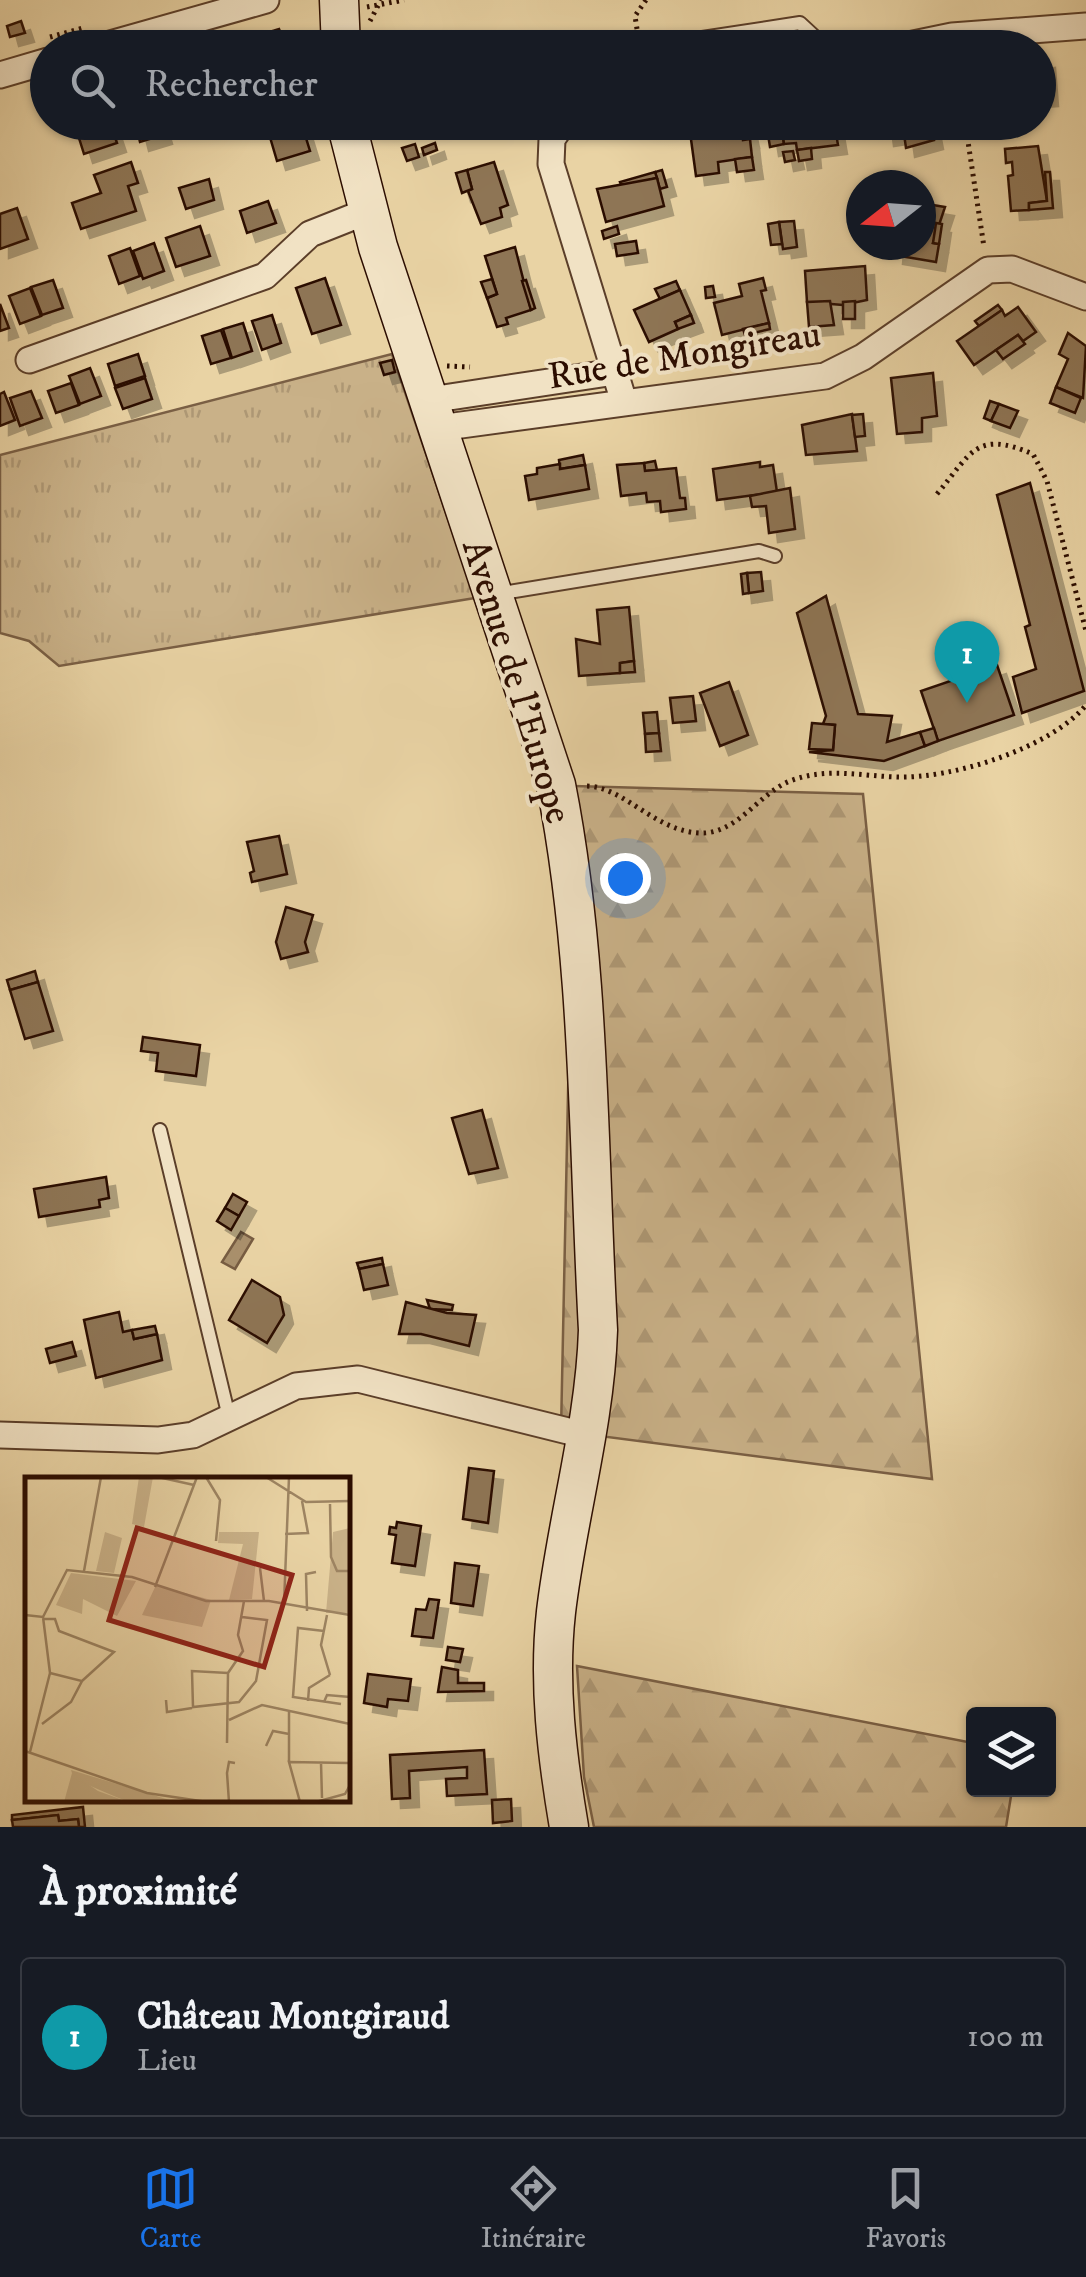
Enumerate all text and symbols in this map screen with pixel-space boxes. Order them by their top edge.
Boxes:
search box [30,30,1056,140]
icon: search [65,58,120,113]
text: Rechercher [145,61,318,109]
north arrow [846,170,936,260]
street label: Rue de Mongireau [544,311,824,401]
street label: Avenue de l'Europe [450,534,582,829]
pin: 1 [934,620,1000,703]
your location [600,853,651,904]
inset map [25,1477,350,1802]
map controls [966,1707,1056,1797]
button: layers [966,1707,1056,1797]
text: À proximité [40,1866,237,1918]
text: Château Montgiraud [137,1993,449,2041]
text: 1 [69,2017,80,2057]
text: 100 m [967,2017,1044,2057]
text: Lieu [137,2041,197,2081]
tab: Carte [140,2161,201,2256]
tab: Itinéraire [481,2161,586,2256]
tab: Favoris [865,2161,946,2256]

